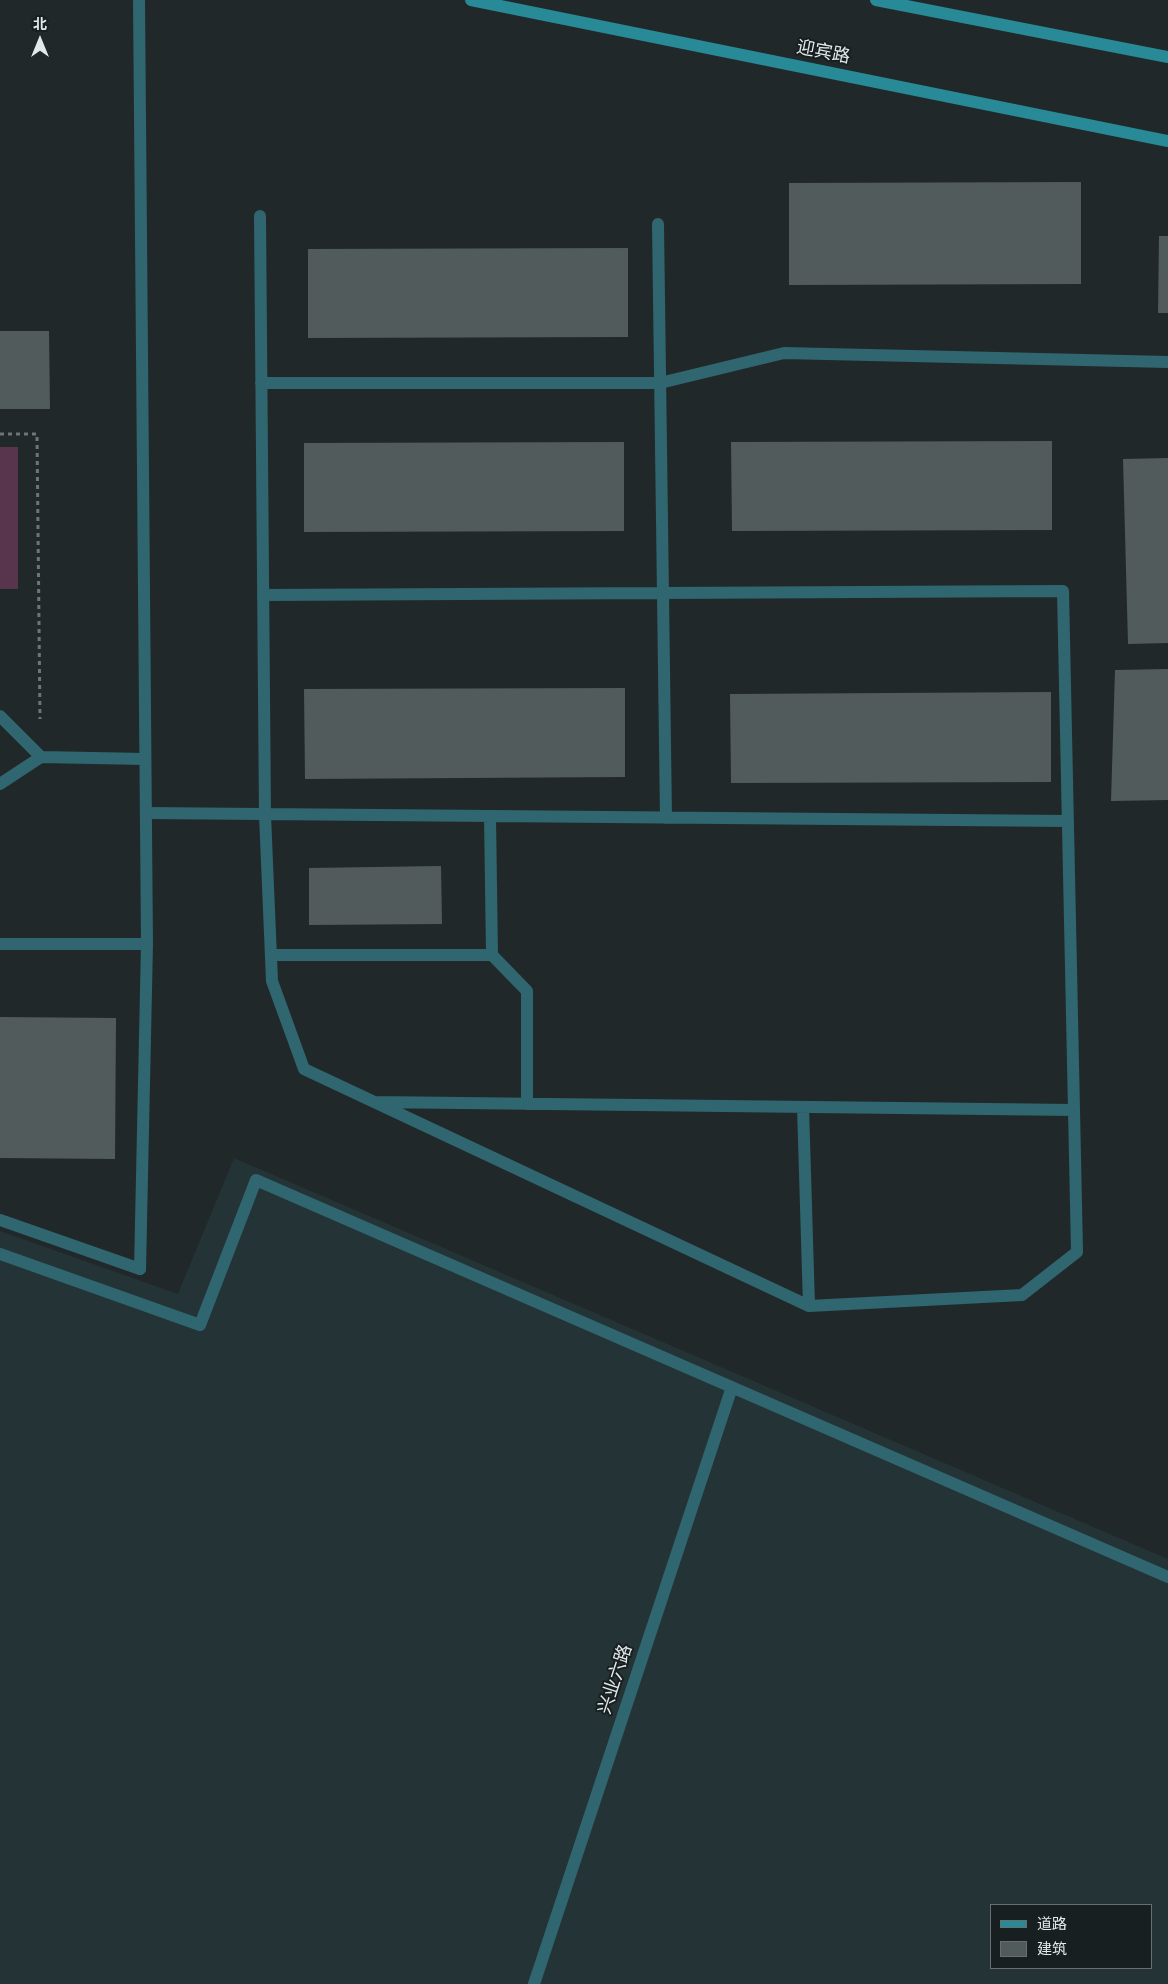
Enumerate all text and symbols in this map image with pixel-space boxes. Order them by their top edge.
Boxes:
text: 北 [33,14,47,35]
north arrow [15,15,65,65]
street label: 迎宾路 [794,38,852,70]
street label: 兴业六路 [596,1642,638,1718]
legend [990,1904,1153,1969]
text: 道路 [1037,1913,1067,1936]
text: 建筑 [1037,1938,1067,1961]

